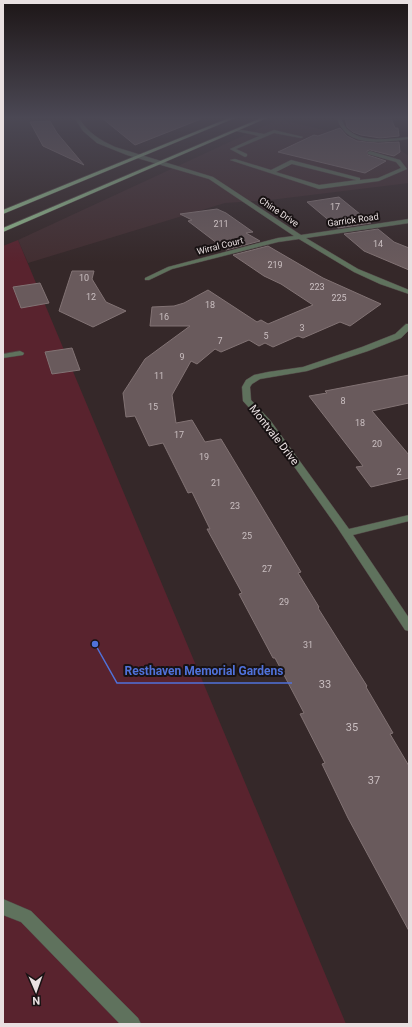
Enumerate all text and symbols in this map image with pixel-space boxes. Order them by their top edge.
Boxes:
street label: Chine Drive [257,195,301,229]
house number: 17 [330,202,340,212]
street label: Garrick Road [327,211,379,229]
house number: 211 [213,219,229,229]
street label: Wirral Court [196,235,244,257]
house number: 14 [373,239,383,249]
house number: 219 [267,260,283,270]
house number: 10 [79,273,89,283]
house number: 223 [309,282,325,292]
house number: 12 [86,292,96,302]
house number: 225 [331,293,347,303]
house number: 18 [205,300,215,310]
house number: 16 [159,312,169,322]
house number: 3 [299,323,305,333]
house number: 5 [263,331,269,341]
house number: 7 [217,336,223,346]
house number: 9 [179,352,185,362]
house number: 11 [154,371,164,381]
house number: 8 [340,396,346,406]
house number: 15 [148,402,158,412]
street label: Montvale Drive [246,402,302,468]
house number: 18 [355,418,365,428]
house number: 17 [174,430,184,440]
house number: 20 [372,439,382,449]
house number: 19 [199,452,209,462]
house number: 2 [396,467,402,477]
house number: 21 [211,478,221,488]
house number: 23 [230,501,240,511]
house number: 25 [242,531,252,541]
house number: 27 [262,564,272,574]
house number: 29 [279,597,289,607]
house number: 31 [303,640,313,650]
callout: Resthaven Memorial Gardens [117,659,292,683]
text: Resthaven Memorial Gardens [125,664,283,678]
house number: 33 [319,678,331,691]
house number: 35 [346,721,358,734]
house number: 37 [368,774,380,787]
north arrow [16,971,56,1011]
text: N [32,994,40,1007]

